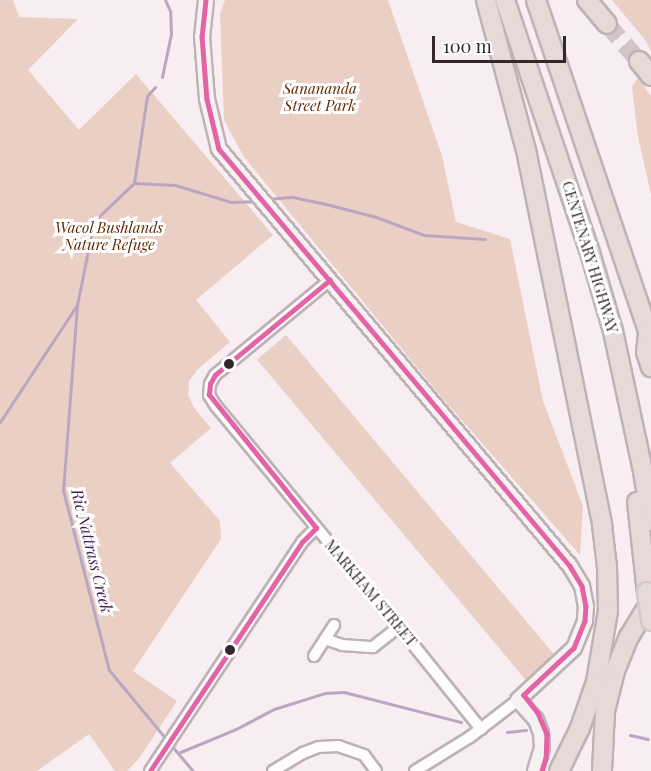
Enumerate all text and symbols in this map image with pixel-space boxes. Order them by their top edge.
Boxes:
scale bar [435,24,568,62]
text: 100 m [443,34,492,58]
park label: Sanananda Street Park [283,79,357,114]
street label: CENTENARY HIGHWAY [558,179,622,335]
park label: Wacol Bushlands Nature Refuge [55,218,163,253]
unlabelled marker [223,358,235,370]
water label: Ric Nattrass Creek [67,487,117,615]
street label: MARKHAM STREET [321,536,421,650]
unlabelled marker [224,644,236,656]

